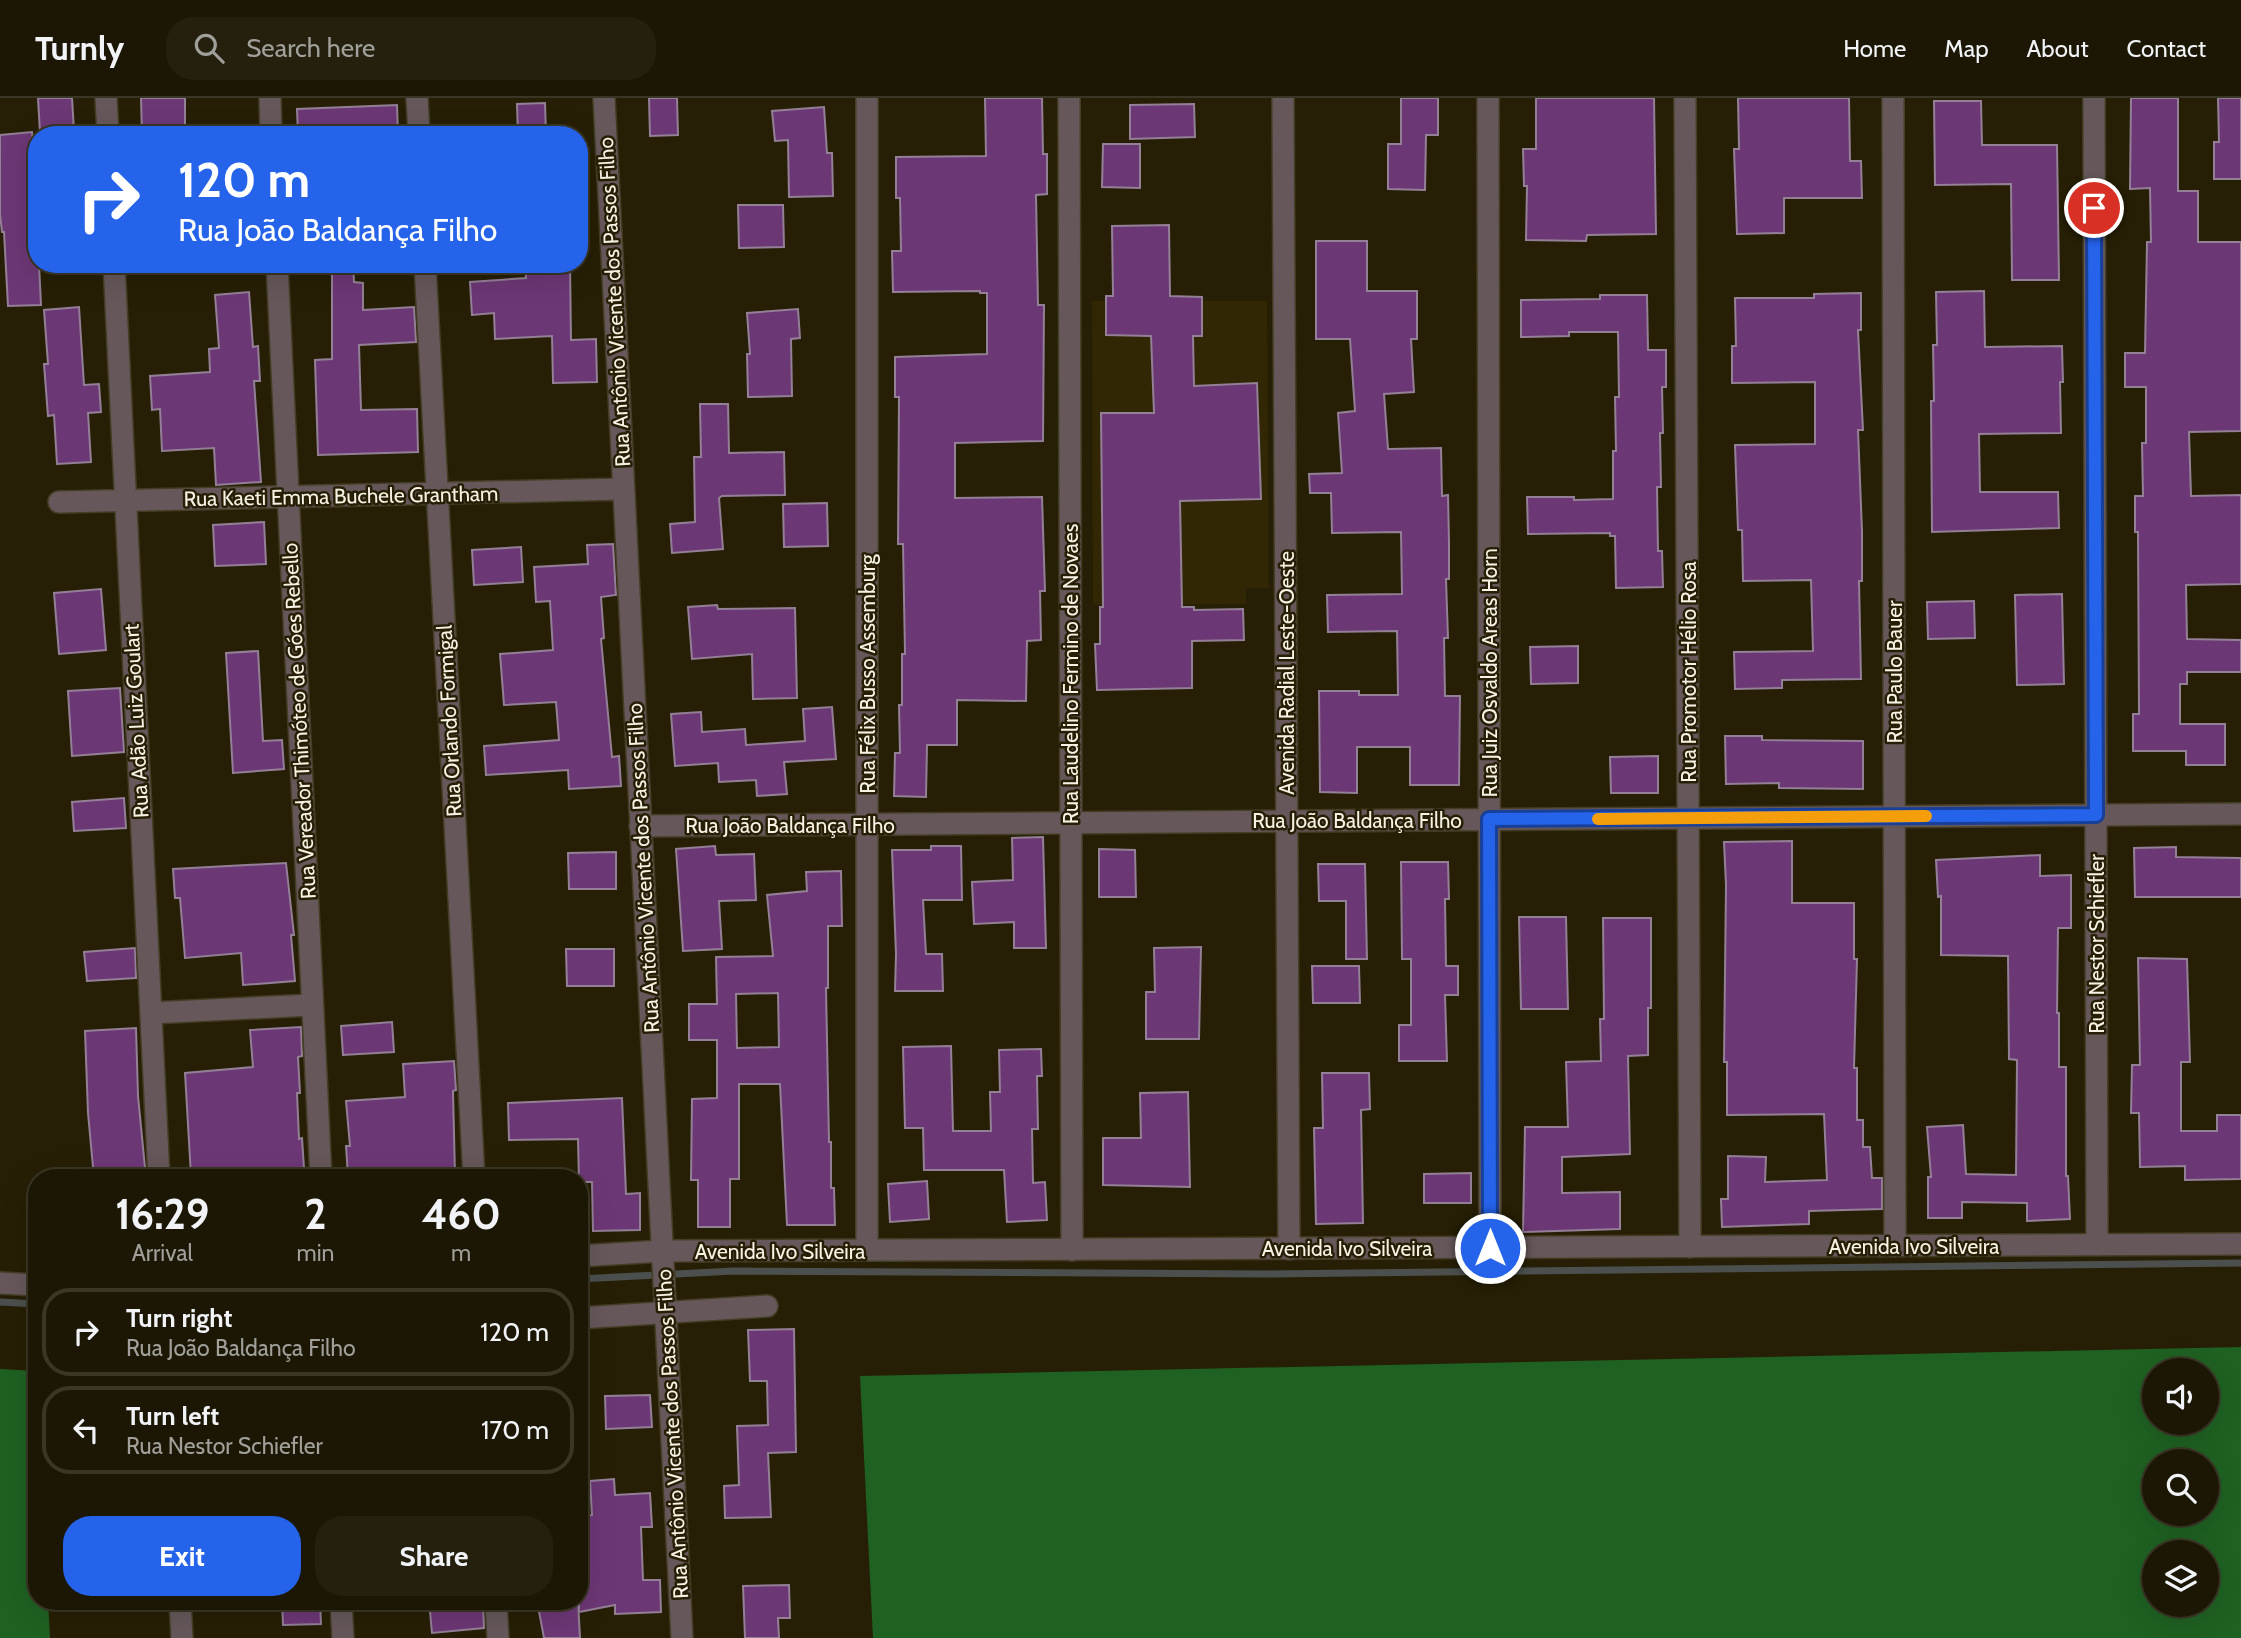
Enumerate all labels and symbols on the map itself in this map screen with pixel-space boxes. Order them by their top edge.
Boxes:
street label: Rua Antônio Vicente dos Passos Filho [593,137,635,467]
pin [2064,178,2124,238]
street label: Rua Kaeti Emma Buchele Grantham [183,481,499,511]
street label: Rua Laudelino Fermino de Novaes [1058,523,1083,824]
street label: Rua Vereador Thimóteo de Góes Rebello [277,542,321,900]
street label: Rua Juiz Osvaldo Areas Horn [1477,548,1502,798]
street label: Avenida Radial Leste-Oeste [1274,551,1299,795]
street label: Rua Félix Busso Assemburg [855,554,880,794]
street label: Rua Promotor Hélio Rosa [1676,561,1701,783]
street label: Rua Paulo Bauer [1882,600,1907,744]
street label: Rua Adão Luiz Goulart [118,623,154,819]
street label: Rua Orlando Formigal [431,624,467,818]
street label: Rua Antônio Vicente dos Passos Filho [622,703,664,1033]
street label: Rua João Baldança Filho [1252,808,1462,833]
street label: Rua João Baldança Filho [685,813,895,838]
street label: Rua Nestor Schiefler [2084,854,2109,1034]
position arrow [1453,1211,1527,1285]
street label: Avenida Ivo Silveira [1829,1234,1999,1259]
street label: Avenida Ivo Silveira [1262,1236,1432,1261]
street label: Avenida Ivo Silveira [695,1239,865,1264]
street label: Rua Antônio Vicente dos Passos Filho [651,1269,693,1599]

